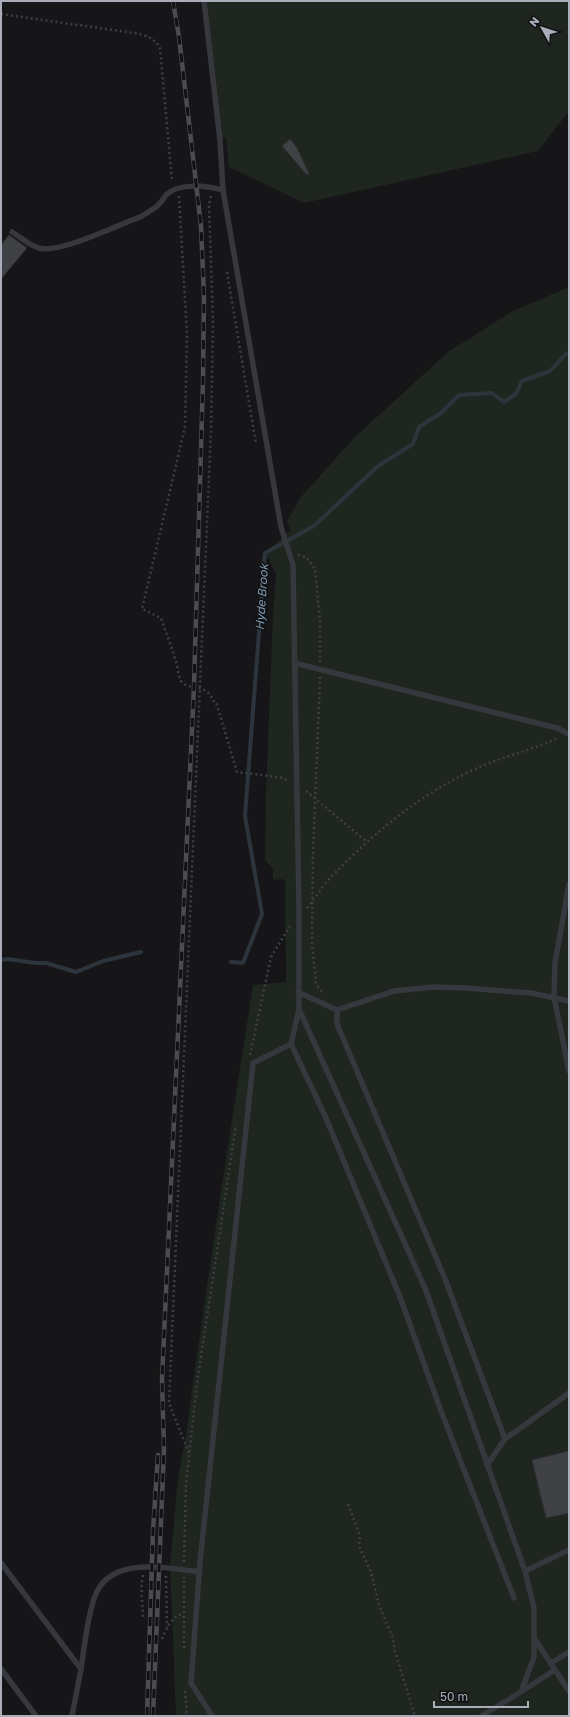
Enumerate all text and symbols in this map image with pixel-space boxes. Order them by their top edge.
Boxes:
north arrow [522,8,562,48]
text: N [526,14,542,29]
water label: Hyde Brook [252,562,271,631]
scale bar [434,1683,528,1709]
text: 50 m [440,1689,468,1704]

